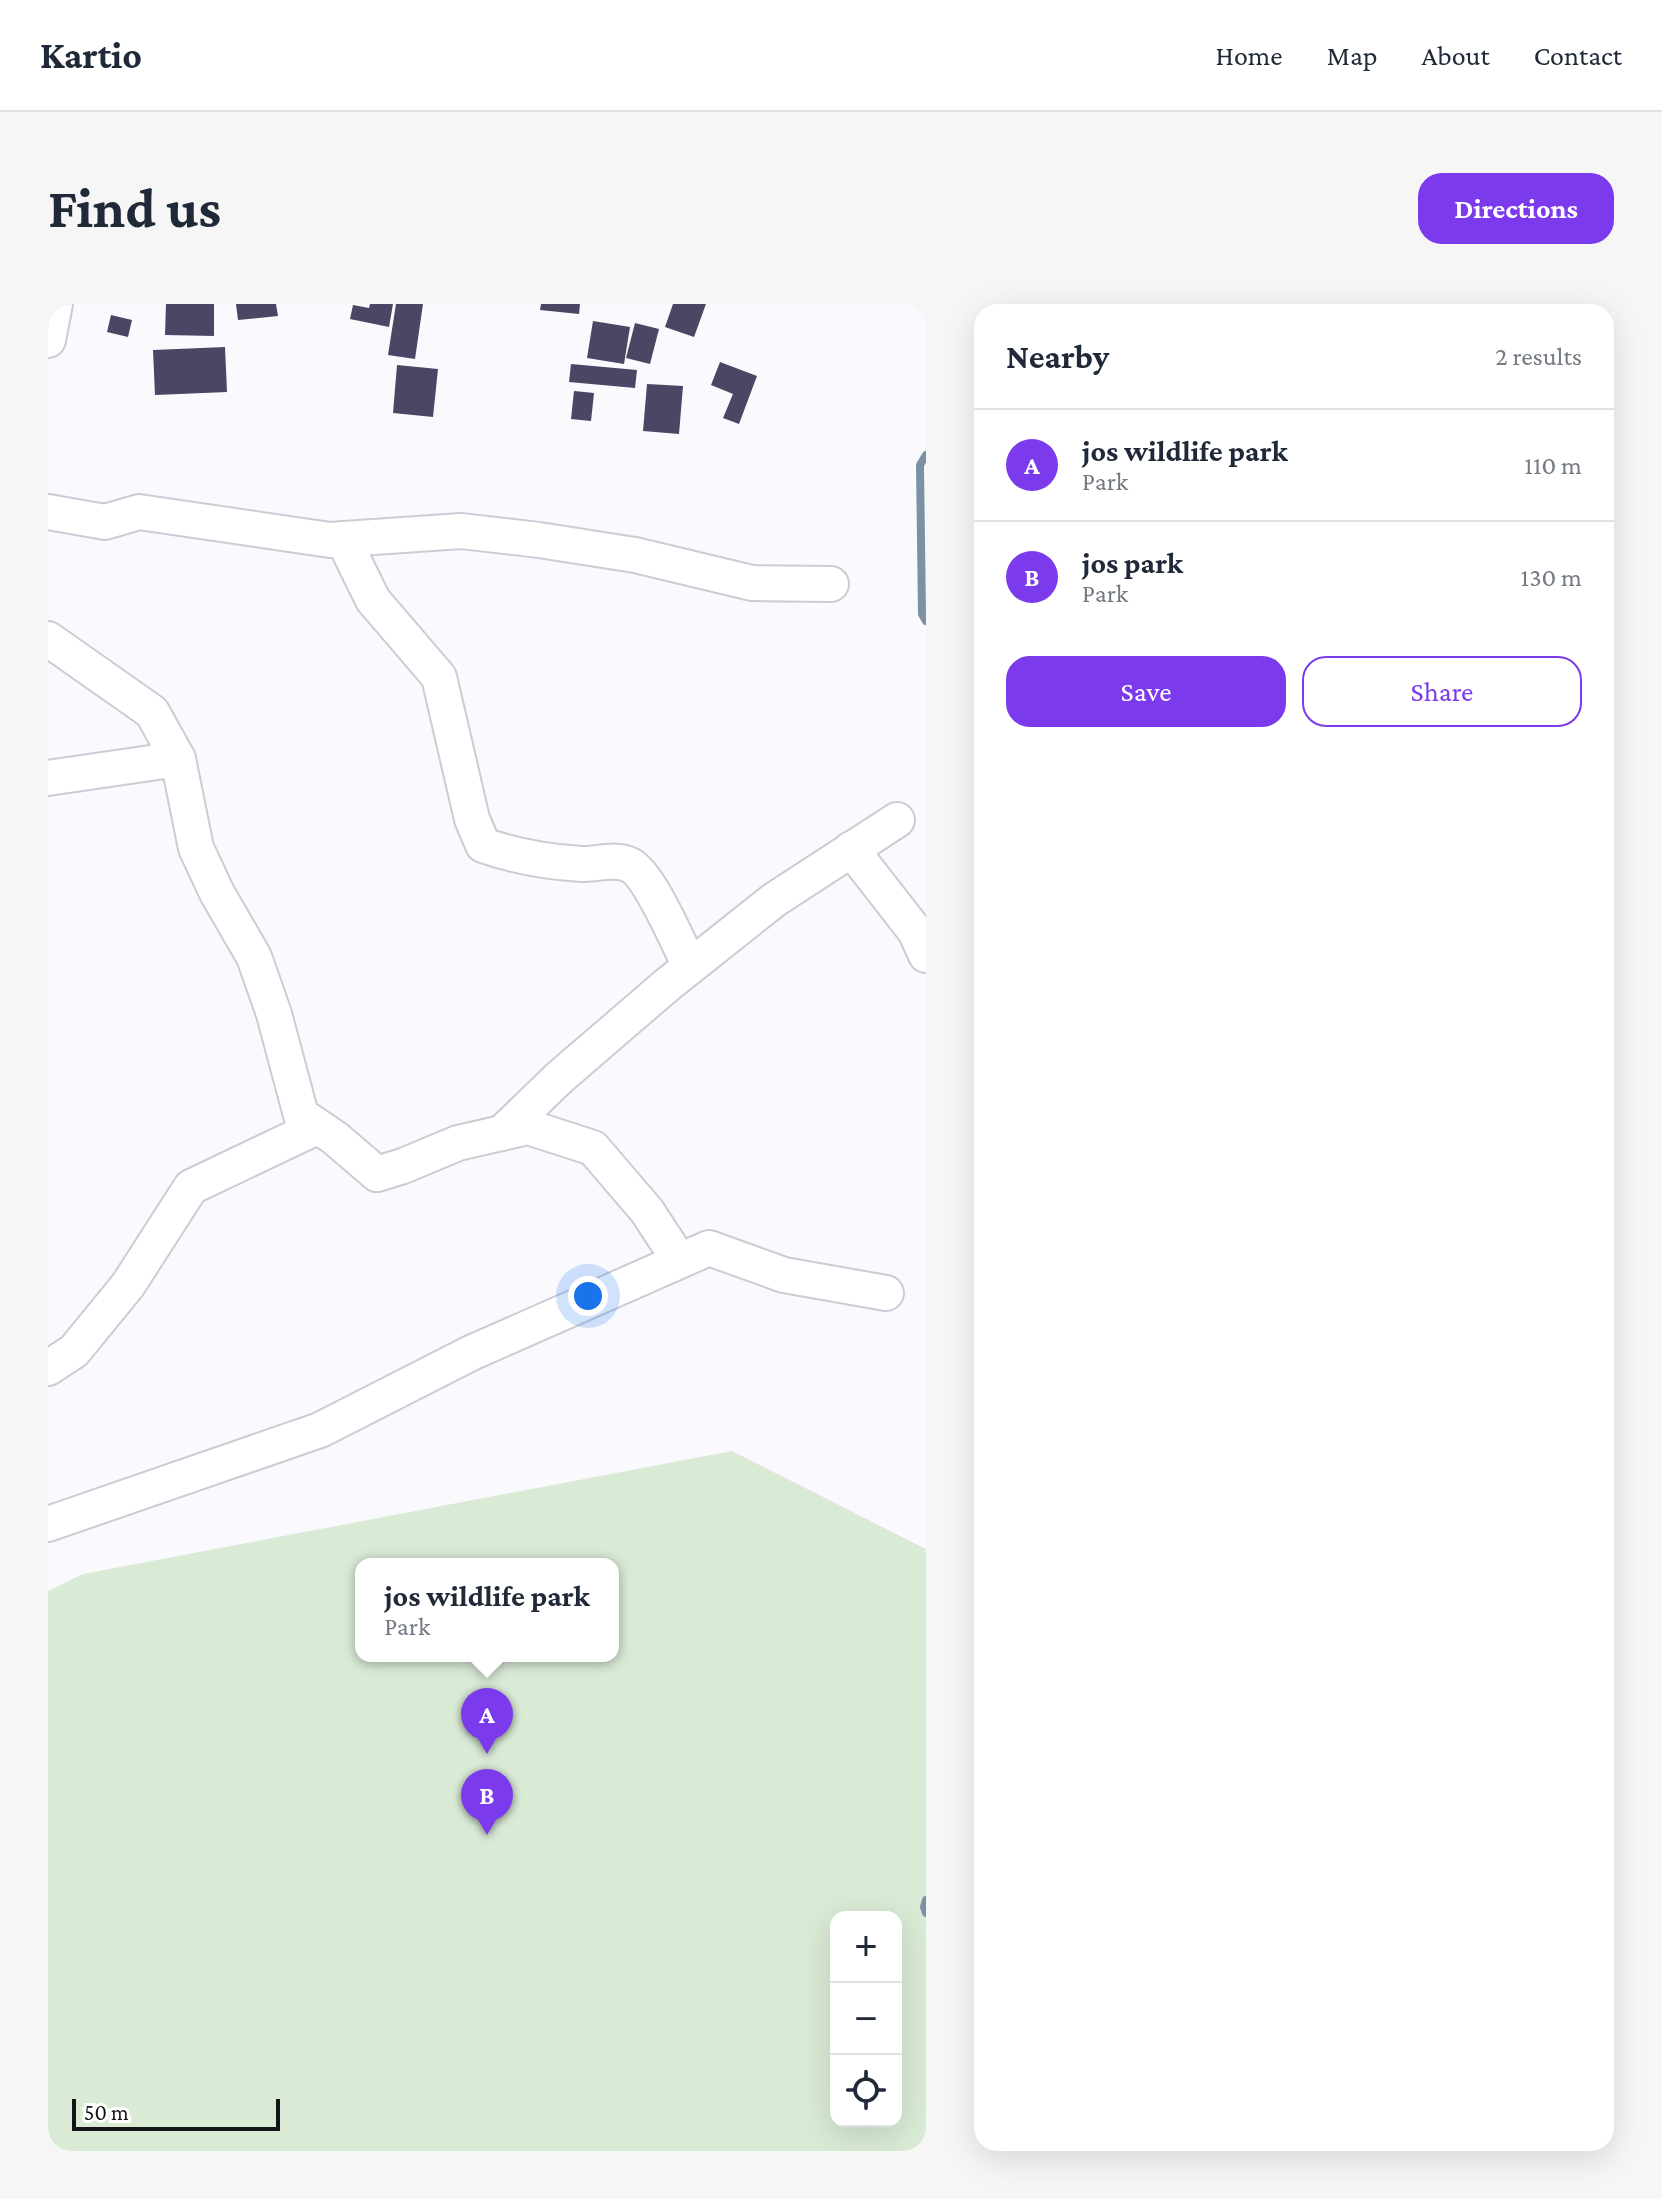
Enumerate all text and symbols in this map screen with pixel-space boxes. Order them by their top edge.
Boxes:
text: Kartio [40,34,142,76]
text: Home [1216,40,1283,71]
text: Map [1327,40,1378,71]
text: About [1422,40,1490,71]
text: Contact [1534,40,1622,71]
button: Directions [1418,173,1614,244]
text: Find us [48,177,221,239]
text: Nearby [1006,338,1109,375]
text: 2 results [1495,342,1582,371]
text: jos wildlife park [1082,434,1288,467]
text: A [1024,451,1040,480]
text: 110 m [1524,451,1582,480]
text: Park [1082,467,1128,496]
text: jos park [1082,546,1183,579]
text: B [1024,563,1040,592]
text: 130 m [1521,563,1582,592]
text: Park [1082,579,1128,608]
button: Save [1006,656,1286,727]
button: Share [1302,656,1582,727]
your location [568,1276,608,1316]
popup [355,1558,619,1662]
text: jos wildlife park [384,1579,590,1612]
text: Park [384,1612,430,1641]
pin: A [461,1688,513,1754]
pin: B [461,1769,513,1835]
map controls [830,1911,902,2127]
button: + [830,1911,902,1983]
button: − [830,1983,902,2055]
button: locate [830,2055,902,2127]
scale bar [72,2095,280,2131]
text: 50 m [84,2100,129,2125]

